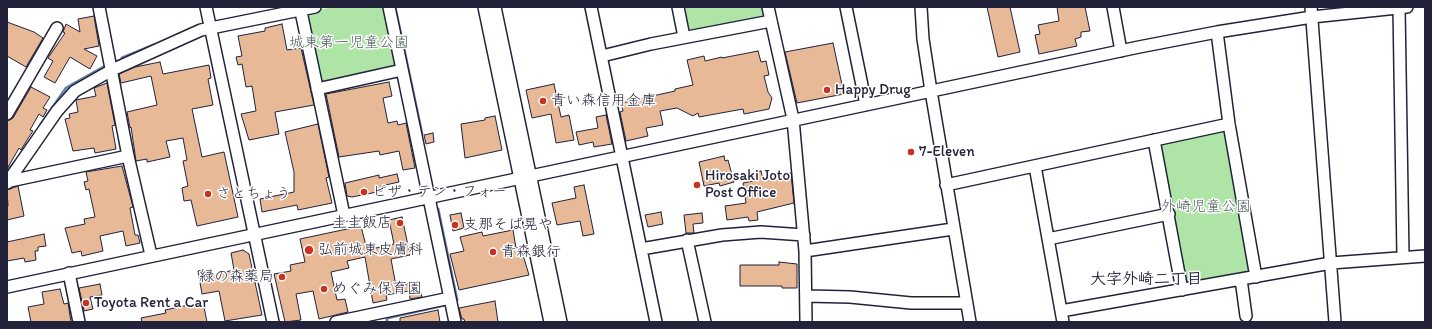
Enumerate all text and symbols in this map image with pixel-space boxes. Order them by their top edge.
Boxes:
park label: 城東第一児童公園 [289,34,409,52]
place label: Happy Drug [835,81,911,99]
marker: Happy Drug [822,85,832,95]
place label: 青い森信用金庫 [551,92,656,110]
marker: 青い森信用金庫 [538,96,548,106]
place label: 7-Eleven [919,143,975,161]
marker: 7-Eleven [906,147,916,157]
place label: Hirosaki Joto Post Office [705,167,790,202]
marker: Hirosaki Joto Post Office [692,180,702,190]
place label: ピザ・テン・フォー [372,183,507,201]
place label: さとちょう [216,185,291,203]
marker: ピザ・テン・フォー [359,187,369,197]
marker: さとちょう [203,189,213,199]
park label: 外崎児童公園 [1161,198,1251,216]
place label: 圭圭飯店 [332,214,392,232]
place label: 支那そば晃や [463,216,553,234]
marker: 圭圭飯店 [395,218,405,228]
marker: 支那そば晃や [450,220,460,230]
place label: 弘前城東皮膚科 [318,241,423,259]
place label: 青森銀行 [501,243,561,261]
marker: 弘前城東皮膚科 [303,244,315,256]
marker: 青森銀行 [488,247,498,257]
place label: 緑の森薬局 [199,268,274,286]
district label: 大字外崎二丁目 [1090,270,1202,290]
marker: 緑の森薬局 [277,272,287,282]
place label: めぐみ保育園 [332,280,422,298]
marker: めぐみ保育園 [319,284,329,294]
place label: Toyota Rent a Car [94,294,208,312]
marker: Toyota Rent a Car [81,298,91,308]

